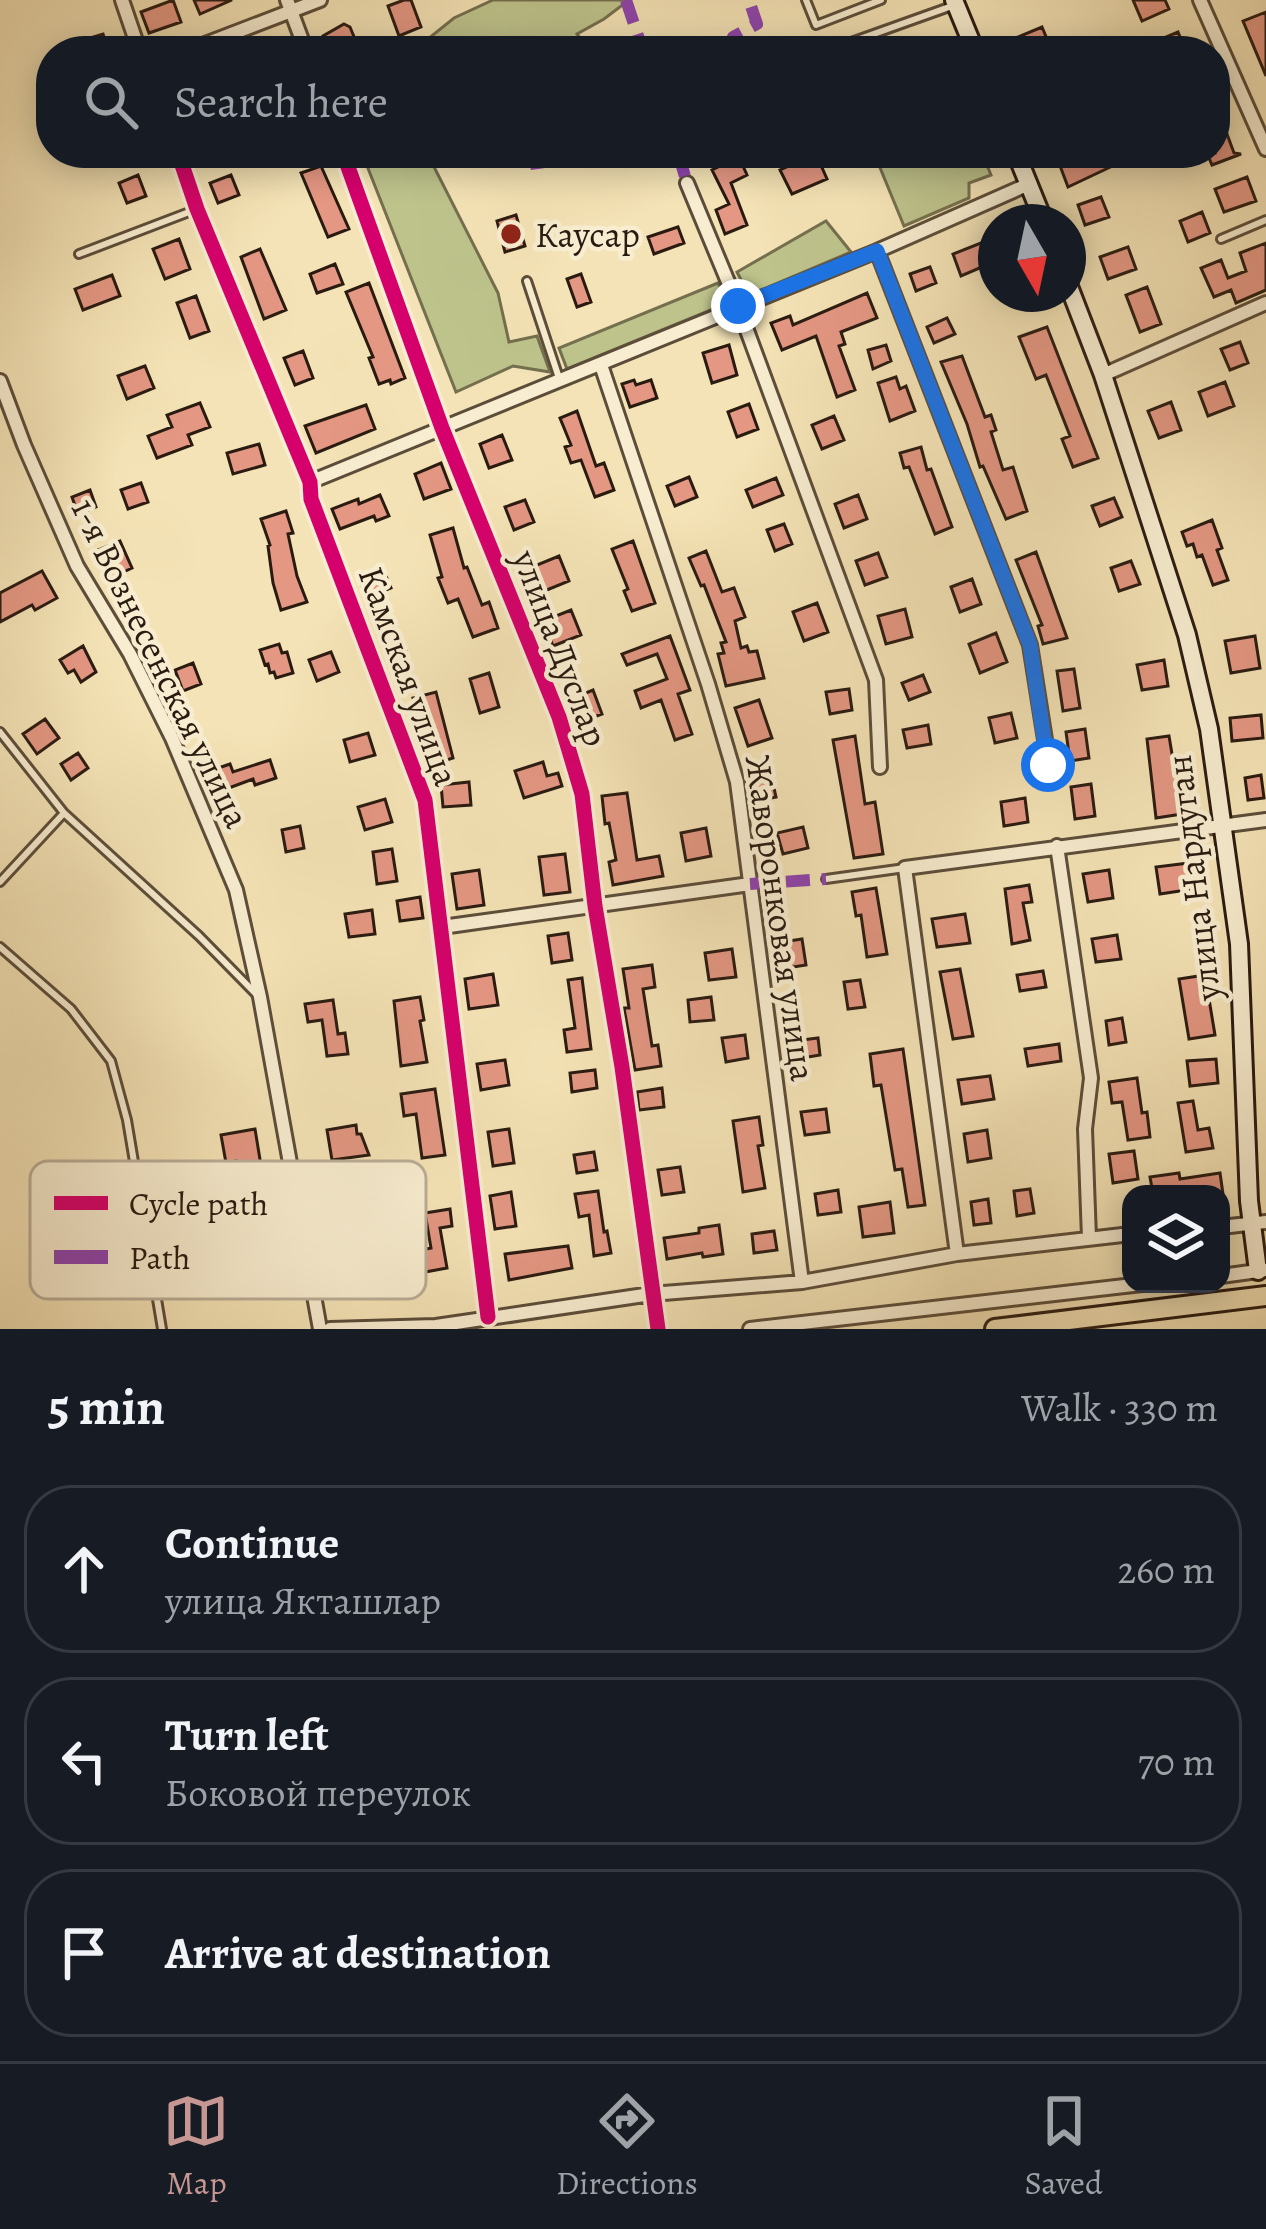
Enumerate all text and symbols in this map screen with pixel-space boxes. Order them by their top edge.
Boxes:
search box [36,36,1230,168]
icon: search [78,69,144,135]
text: Search here [174,71,388,133]
north arrow [978,204,1086,312]
place label: Каусар [535,210,640,259]
marker: Каусар [498,221,524,247]
route end [711,279,765,333]
street label: 1-я Вознесенская улица [60,490,262,836]
street label: улица Дуслар [501,542,621,753]
street label: Камская улица [347,560,471,793]
route start [1021,738,1075,792]
street label: Жаворонковая улица [734,752,828,1085]
street label: улица Нардуган [1154,752,1233,1005]
legend [30,1161,426,1299]
text: Cycle path [129,1181,268,1226]
map controls [1122,1185,1230,1293]
button: layers [1122,1185,1230,1293]
text: Path [129,1235,190,1280]
text: 5 min [48,1372,165,1442]
text: Walk · 330 m [1021,1381,1218,1434]
text: Continue [165,1512,339,1574]
icon: ahead [51,1536,117,1602]
text: 260 m [1117,1543,1215,1596]
text: улица Якташлар [165,1574,441,1627]
text: Turn left [165,1704,329,1766]
icon: left [51,1728,117,1794]
text: 70 m [1138,1735,1215,1788]
text: Боковой переулок [165,1766,471,1819]
icon: arrive [51,1920,117,1986]
text: Arrive at destination [165,1922,551,1984]
tab: Map [163,2088,229,2205]
tab: Directions [556,2088,698,2205]
tab: Saved [1024,2088,1103,2205]

